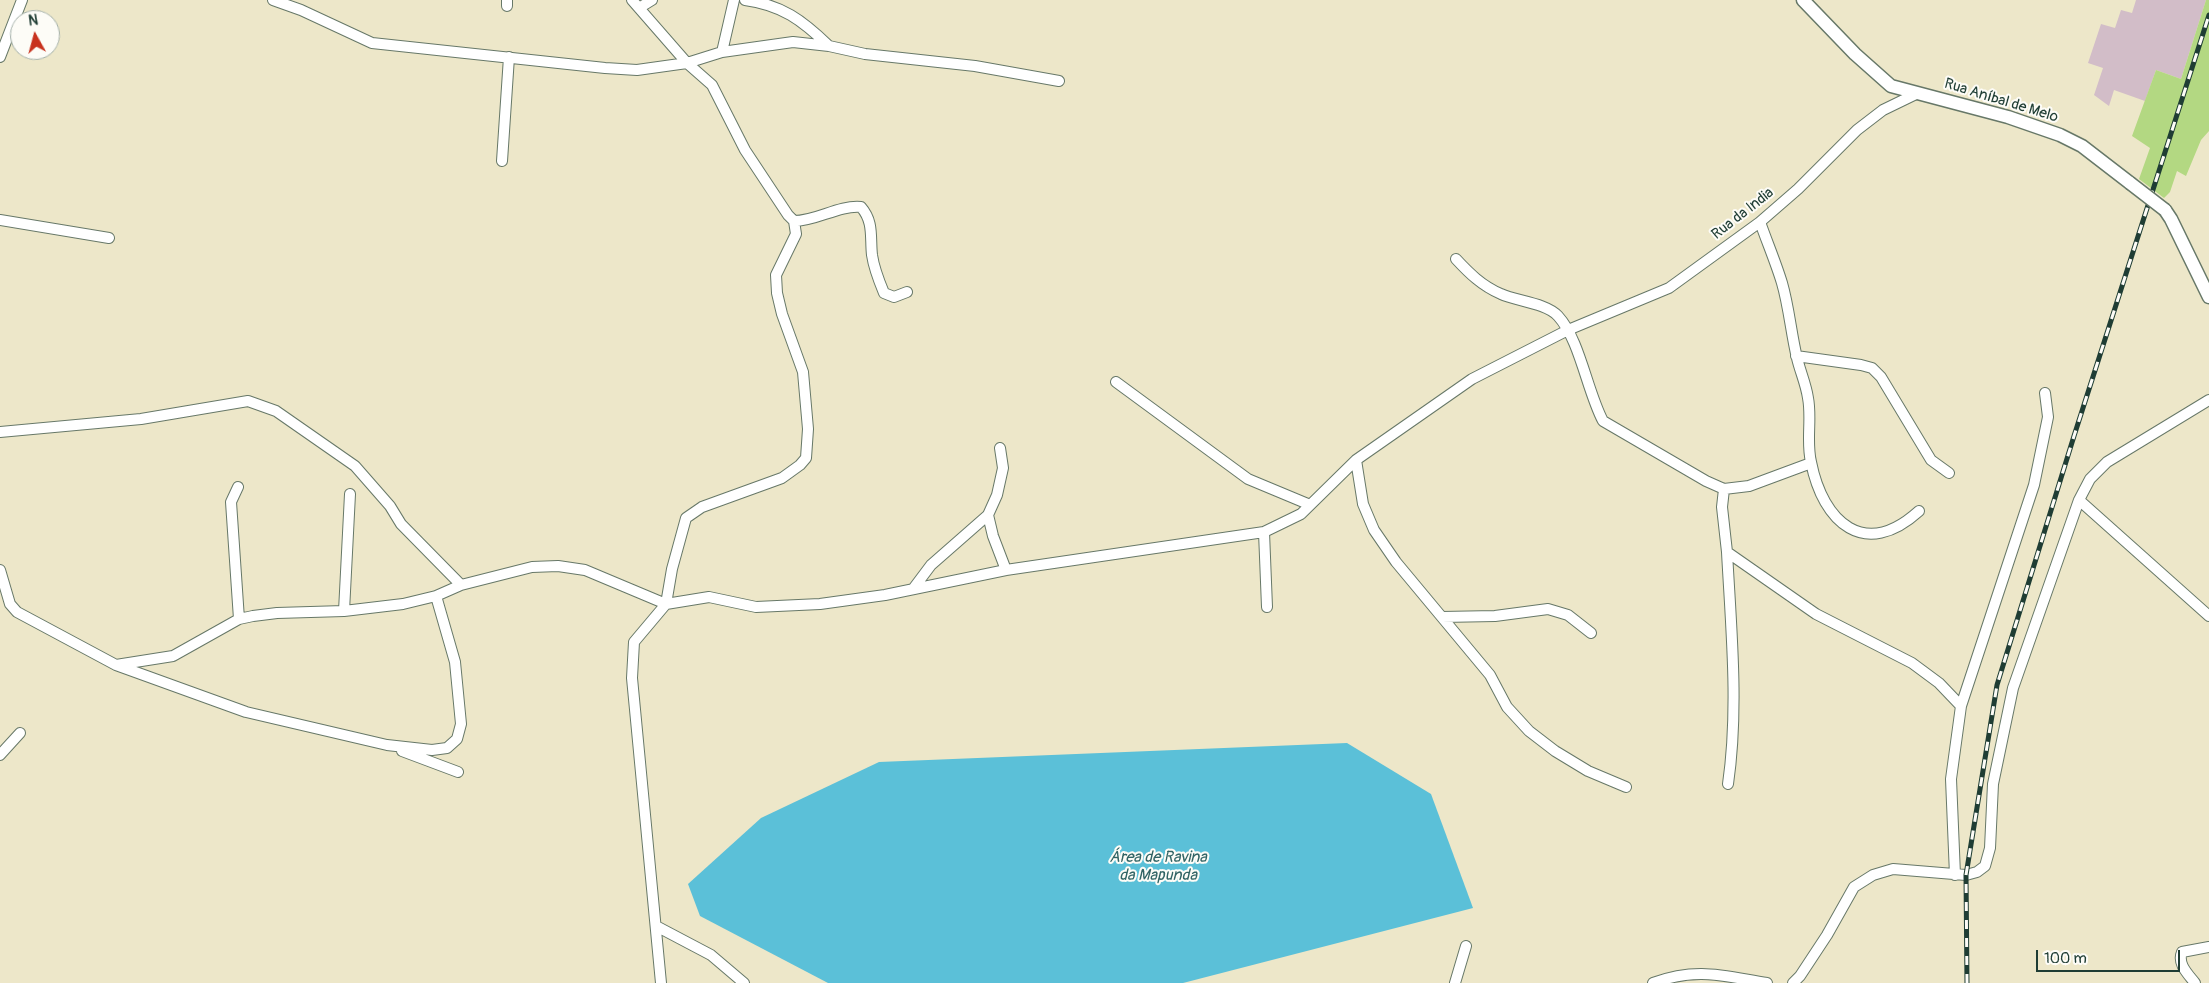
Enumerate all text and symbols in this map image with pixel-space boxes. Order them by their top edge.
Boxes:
north arrow [10,10,60,60]
text: N [27,12,39,30]
street label: Rua Aníbal de Melo [1942,75,2060,127]
street label: Rua da India [1708,184,1778,244]
water label: Área de Ravina da Mapunda [1109,848,1207,886]
scale bar [2039,940,2183,972]
text: 100 m [2044,949,2087,968]

